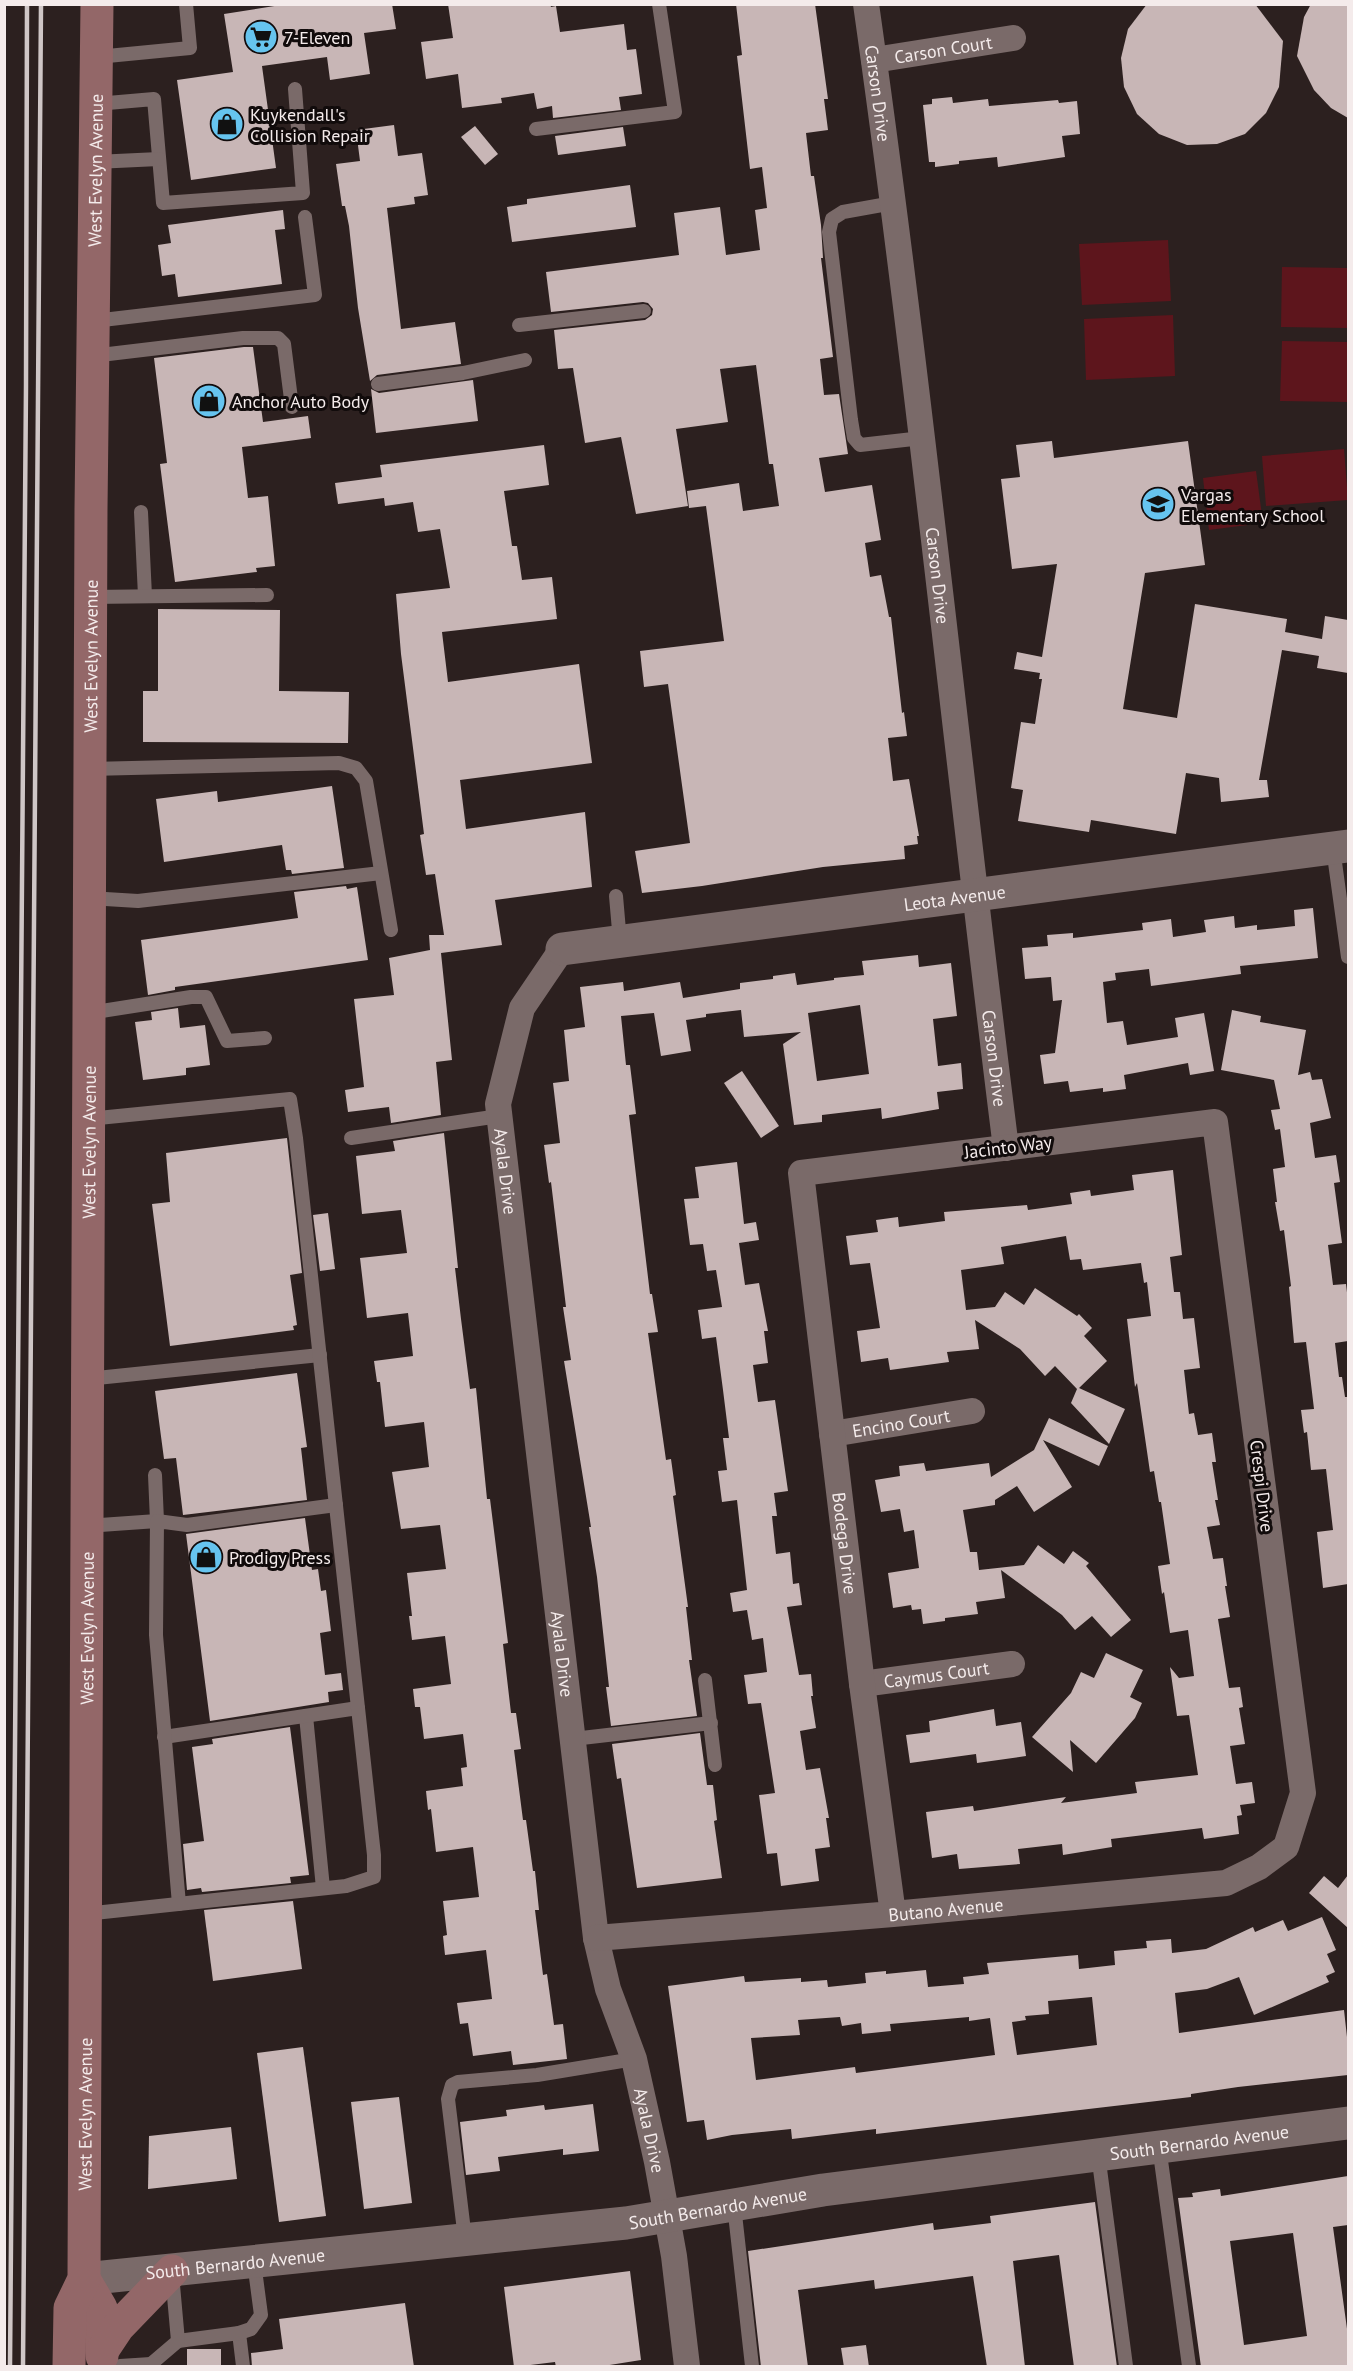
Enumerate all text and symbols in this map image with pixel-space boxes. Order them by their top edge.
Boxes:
supermarket icon: 7-Eleven [243,19,279,55]
place label: 7-Eleven [284,26,350,49]
street label: Carson Court [893,30,994,68]
street label: Carson Drive [860,43,896,143]
street label: West Evelyn Avenue [83,94,107,247]
place label: Kuykendall's Collision Repair [250,103,370,147]
shop icon: Kuykendall's Collision Repair [209,106,245,142]
shop icon: Anchor Auto Body [191,383,227,419]
place label: Anchor Auto Body [232,390,370,413]
place label: Vargas Elementary School [1180,483,1325,527]
school or university icon: Vargas Elementary School [1140,486,1176,522]
street label: Carson Drive [921,526,955,625]
street label: West Evelyn Avenue [79,580,102,733]
street label: Leota Avenue [902,879,1007,916]
street label: Carson Drive [978,1008,1012,1108]
street label: West Evelyn Avenue [77,1066,100,1219]
street label: Ayala Drive [489,1127,522,1216]
street label: Jacinto Way [962,1130,1054,1164]
street label: Encino Court [851,1403,952,1442]
street label: Crespi Drive [1245,1439,1279,1533]
street label: Bodega Drive [828,1491,863,1596]
shop icon: Prodigy Press [188,1539,224,1575]
place label: Prodigy Press [229,1546,331,1569]
street label: West Evelyn Avenue [75,1552,98,1705]
street label: Ayala Drive [546,1610,579,1698]
street label: Caymus Court [882,1656,990,1692]
street label: Butano Avenue [887,1892,1004,1926]
street label: West Evelyn Avenue [73,2038,96,2191]
street label: Ayala Drive [629,2085,670,2175]
street label: South Bernardo Avenue [1108,2119,1290,2165]
street label: South Bernardo Avenue [627,2181,809,2234]
street label: South Bernardo Avenue [144,2243,326,2284]

